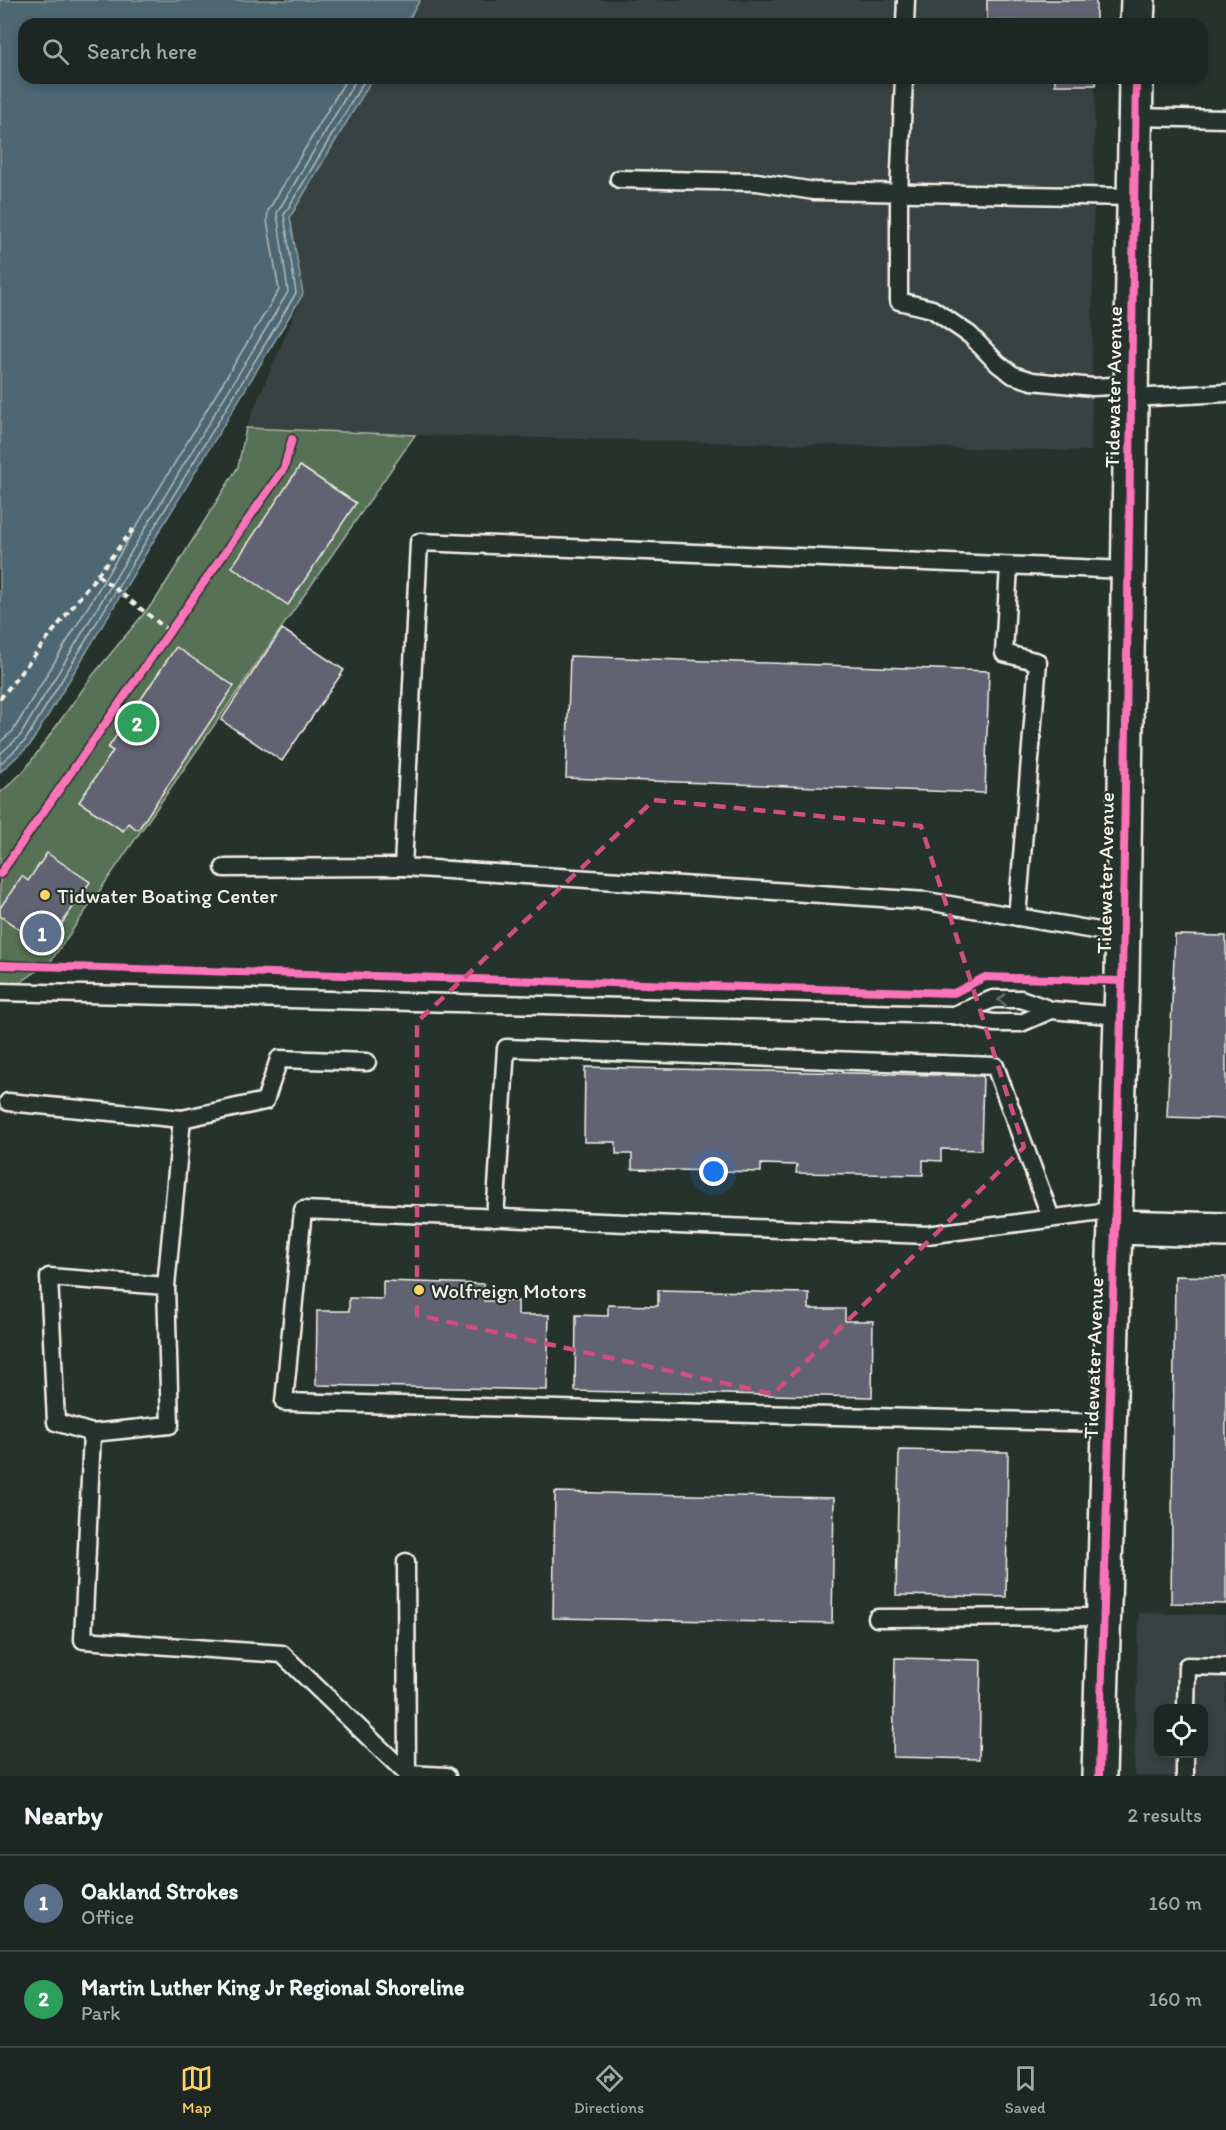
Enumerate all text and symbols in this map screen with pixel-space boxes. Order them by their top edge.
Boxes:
search box [18,18,1208,84]
icon: search [39,35,72,68]
text: Search here [87,38,197,65]
street label: Tidewater Avenue [1099,306,1127,468]
pin: 2 [118,700,156,746]
street label: Tidewater Avenue [1091,792,1119,954]
place label: Tidwater Boating Center [57,883,278,908]
marker: Tidwater Boating Center [38,888,52,902]
pin: 1 [22,910,62,956]
one-way arrow [997,993,1006,1006]
your location [699,1157,728,1186]
street label: Tidewater Avenue [1078,1277,1108,1439]
place label: Wolfreign Motors [431,1278,587,1303]
marker: Wolfreign Motors [412,1283,426,1297]
map controls [1154,1704,1208,1758]
button: locate [1154,1704,1208,1758]
text: Nearby [24,1799,103,1831]
text: 2 results [1128,1803,1202,1827]
text: Oakland Strokes [81,1878,238,1905]
text: 1 [39,1891,48,1915]
text: 160 m [1149,1891,1202,1915]
text: Office [81,1905,134,1929]
text: Martin Luther King Jr Regional Shoreline [81,1974,464,2001]
text: 2 [38,1987,49,2011]
text: 160 m [1149,1987,1202,2011]
text: Park [81,2001,120,2025]
tab: Map [180,2062,213,2117]
tab: Directions [574,2062,644,2117]
tab: Saved [1005,2062,1046,2117]

